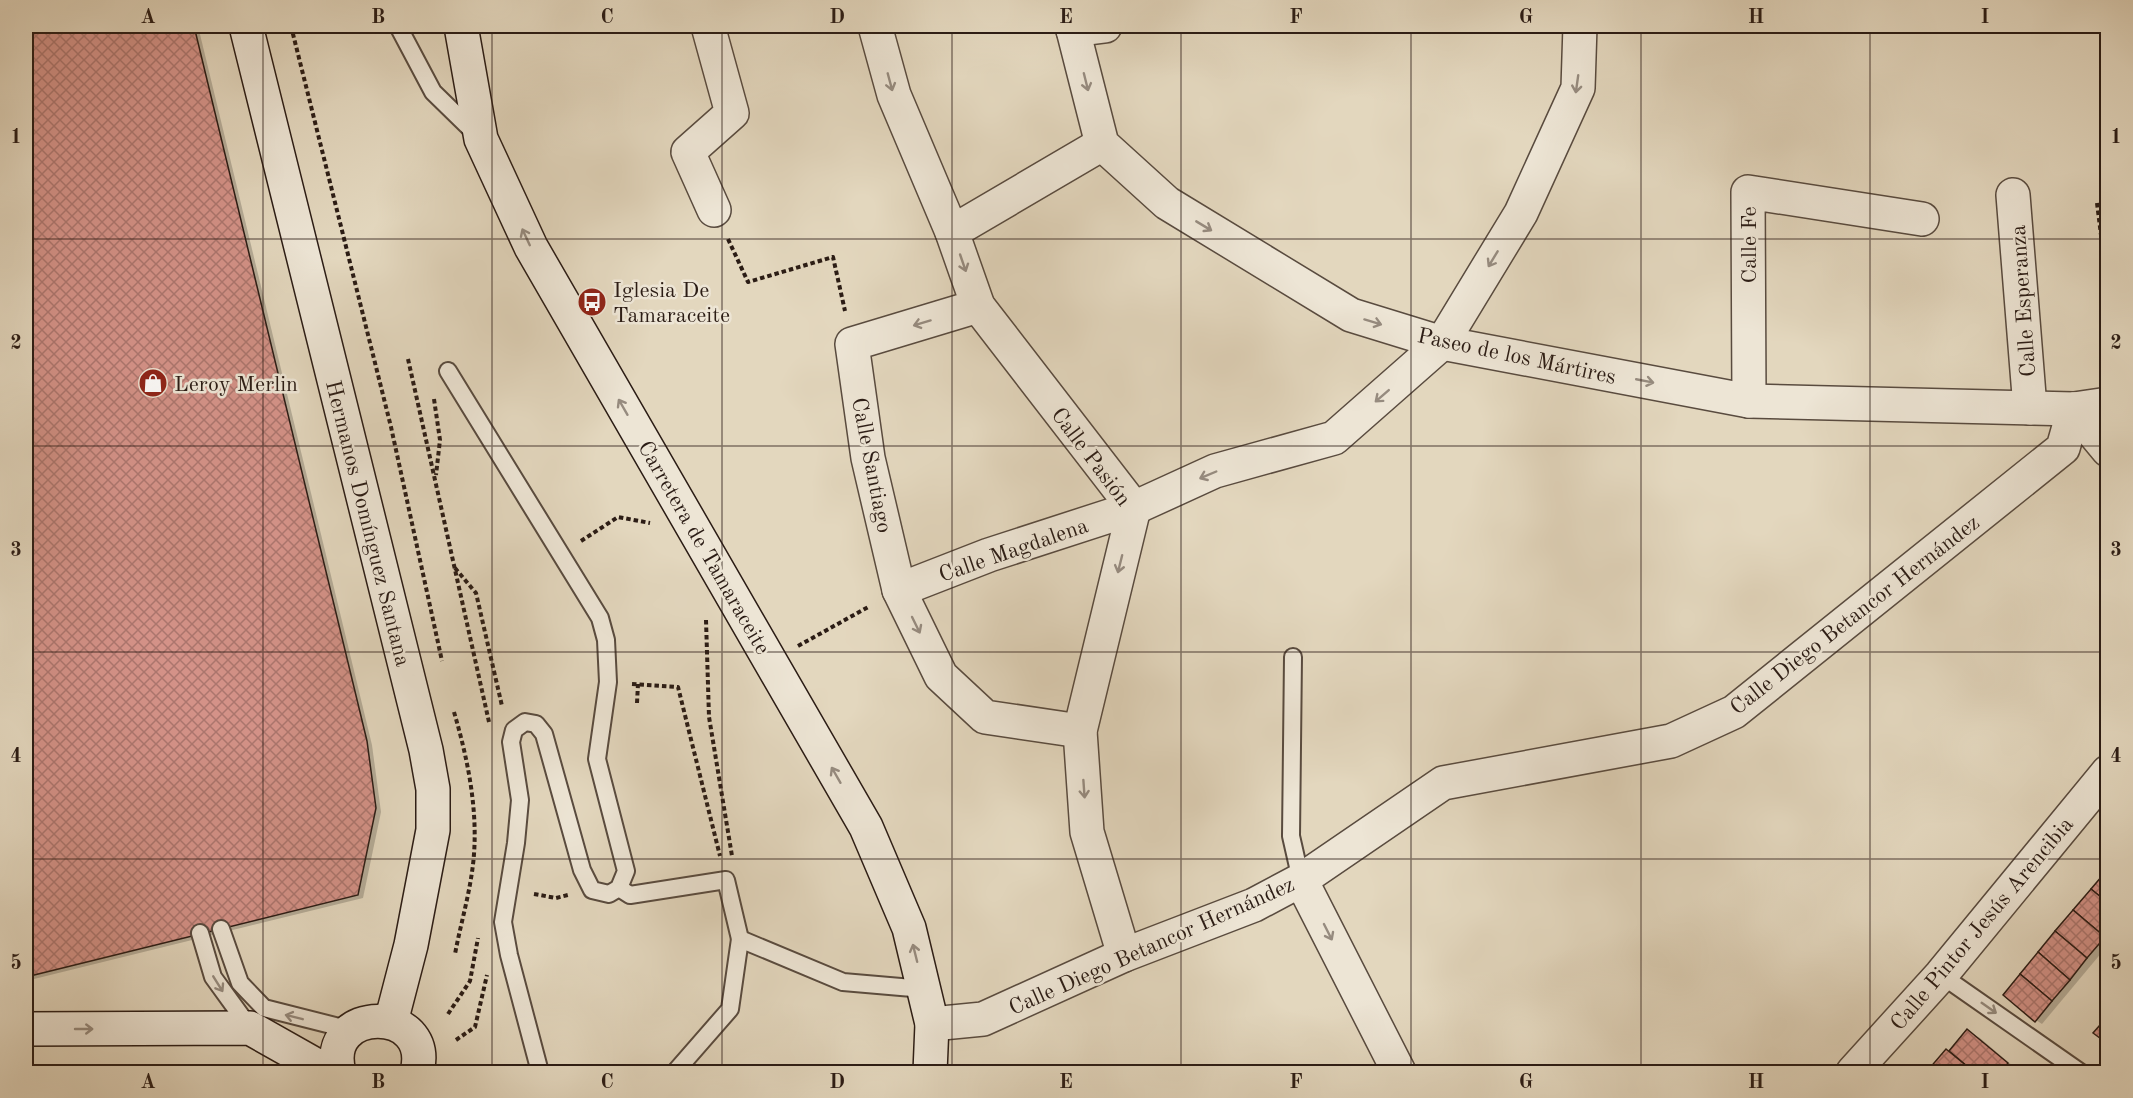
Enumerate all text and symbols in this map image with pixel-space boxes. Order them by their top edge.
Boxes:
text: A [140,8,156,28]
text: B [371,8,385,28]
text: C [600,8,614,28]
text: D [829,8,845,28]
text: E [1059,8,1073,28]
text: F [1289,8,1303,28]
text: G [1519,8,1533,28]
text: H [1748,8,1764,28]
text: I [1981,8,1989,28]
one-way arrow [885,72,897,91]
one-way arrow [1081,72,1093,91]
one-way arrow [1572,73,1583,93]
text: 1 [10,128,22,148]
text: 1 [2110,128,2122,148]
street label: Calle Fe [1739,206,1761,284]
one-way arrow [1195,220,1212,232]
street label: Calle Esperanza [2008,224,2040,378]
one-way arrow [520,229,531,247]
one-way arrow [1487,250,1499,267]
one-way arrow [958,253,969,272]
place label: Iglesia De Tamaraceite [613,280,730,327]
bus stop icon: Iglesia De Tamaraceite [576,286,608,318]
one-way arrow [1363,317,1382,328]
one-way arrow [912,318,931,329]
street label: Paseo de los Mártires [1415,325,1618,389]
text: 2 [10,334,22,354]
text: 2 [2110,334,2122,354]
shop icon: Leroy Merlin [137,367,169,399]
place label: Leroy Merlin [174,374,298,396]
one-way arrow [1635,376,1655,387]
street label: Hermanos Domínguez Santana [321,378,413,669]
one-way arrow [1374,389,1390,402]
street label: Calle Santiago [847,396,895,535]
one-way arrow [617,398,628,416]
street label: Calle Pasión [1046,404,1134,511]
street label: Carretera de Tamaraceite [633,437,773,659]
one-way arrow [1200,469,1218,481]
street label: Calle Diego Betancor Hernández [1726,512,1984,720]
street label: Calle Magdalena [936,515,1091,587]
text: 3 [10,541,22,561]
text: 3 [2110,541,2122,561]
one-way arrow [1114,555,1126,574]
one-way arrow [910,615,922,633]
text: 4 [10,747,22,767]
text: 4 [2110,747,2122,767]
one-way arrow [830,767,842,784]
one-way arrow [1078,779,1089,799]
street label: Calle Pintor Jesús Arencibia [1887,813,2078,1035]
street label: Calle Diego Betancor Hernández [1006,874,1298,1020]
one-way arrow [1322,923,1334,941]
one-way arrow [909,944,921,963]
text: 5 [10,953,22,974]
text: 5 [2110,953,2122,974]
one-way arrow [212,975,224,992]
one-way arrow [1980,1002,1996,1014]
one-way arrow [285,1010,304,1022]
one-way arrow [73,1023,93,1035]
text: A [140,1073,156,1093]
text: B [371,1073,385,1093]
text: C [600,1073,614,1093]
text: D [829,1073,845,1093]
text: E [1059,1073,1073,1093]
text: F [1289,1073,1303,1093]
text: G [1519,1073,1533,1093]
text: H [1748,1073,1764,1093]
text: I [1981,1073,1989,1093]

